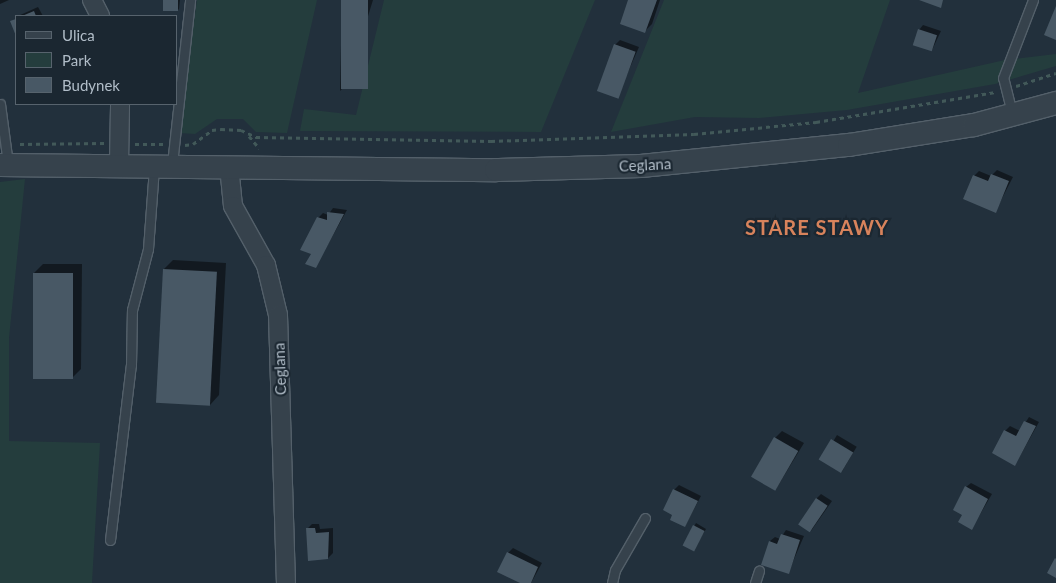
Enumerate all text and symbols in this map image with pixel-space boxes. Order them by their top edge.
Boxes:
legend [15,15,178,105]
text: Ulica [62,26,95,44]
text: Park [62,51,91,69]
text: Budynek [62,76,120,94]
street label: Ceglana [618,155,672,175]
district label: STARE STAWY [744,215,890,239]
street label: Ceglana [270,342,290,396]

